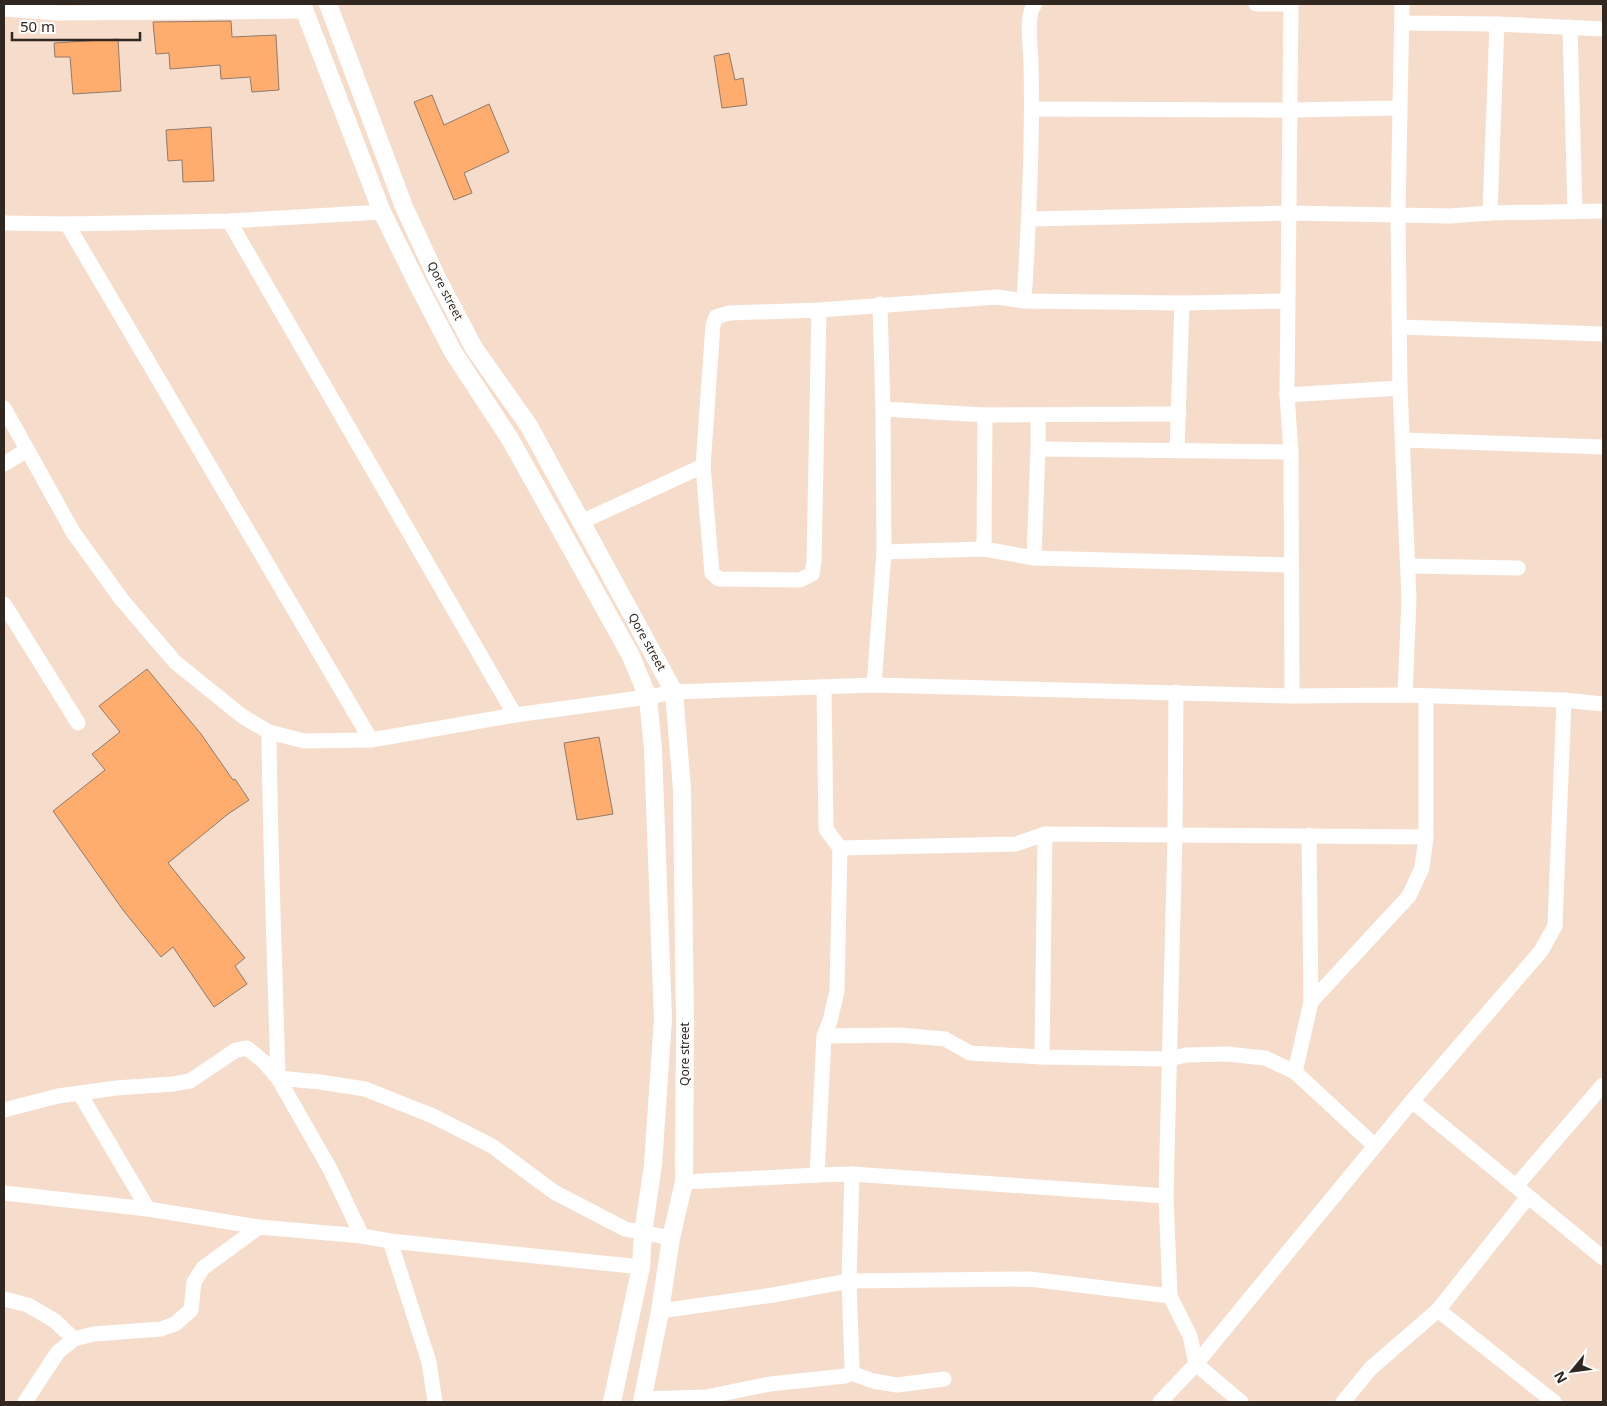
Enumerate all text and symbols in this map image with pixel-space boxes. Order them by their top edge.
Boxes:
scale bar [12,10,140,42]
text: 50 m [20,16,55,36]
street label: Qore street [423,258,468,324]
street label: Qore street [625,610,671,674]
street label: Qore street [676,1021,693,1086]
north arrow [1547,1346,1597,1396]
text: N [1549,1368,1571,1387]

